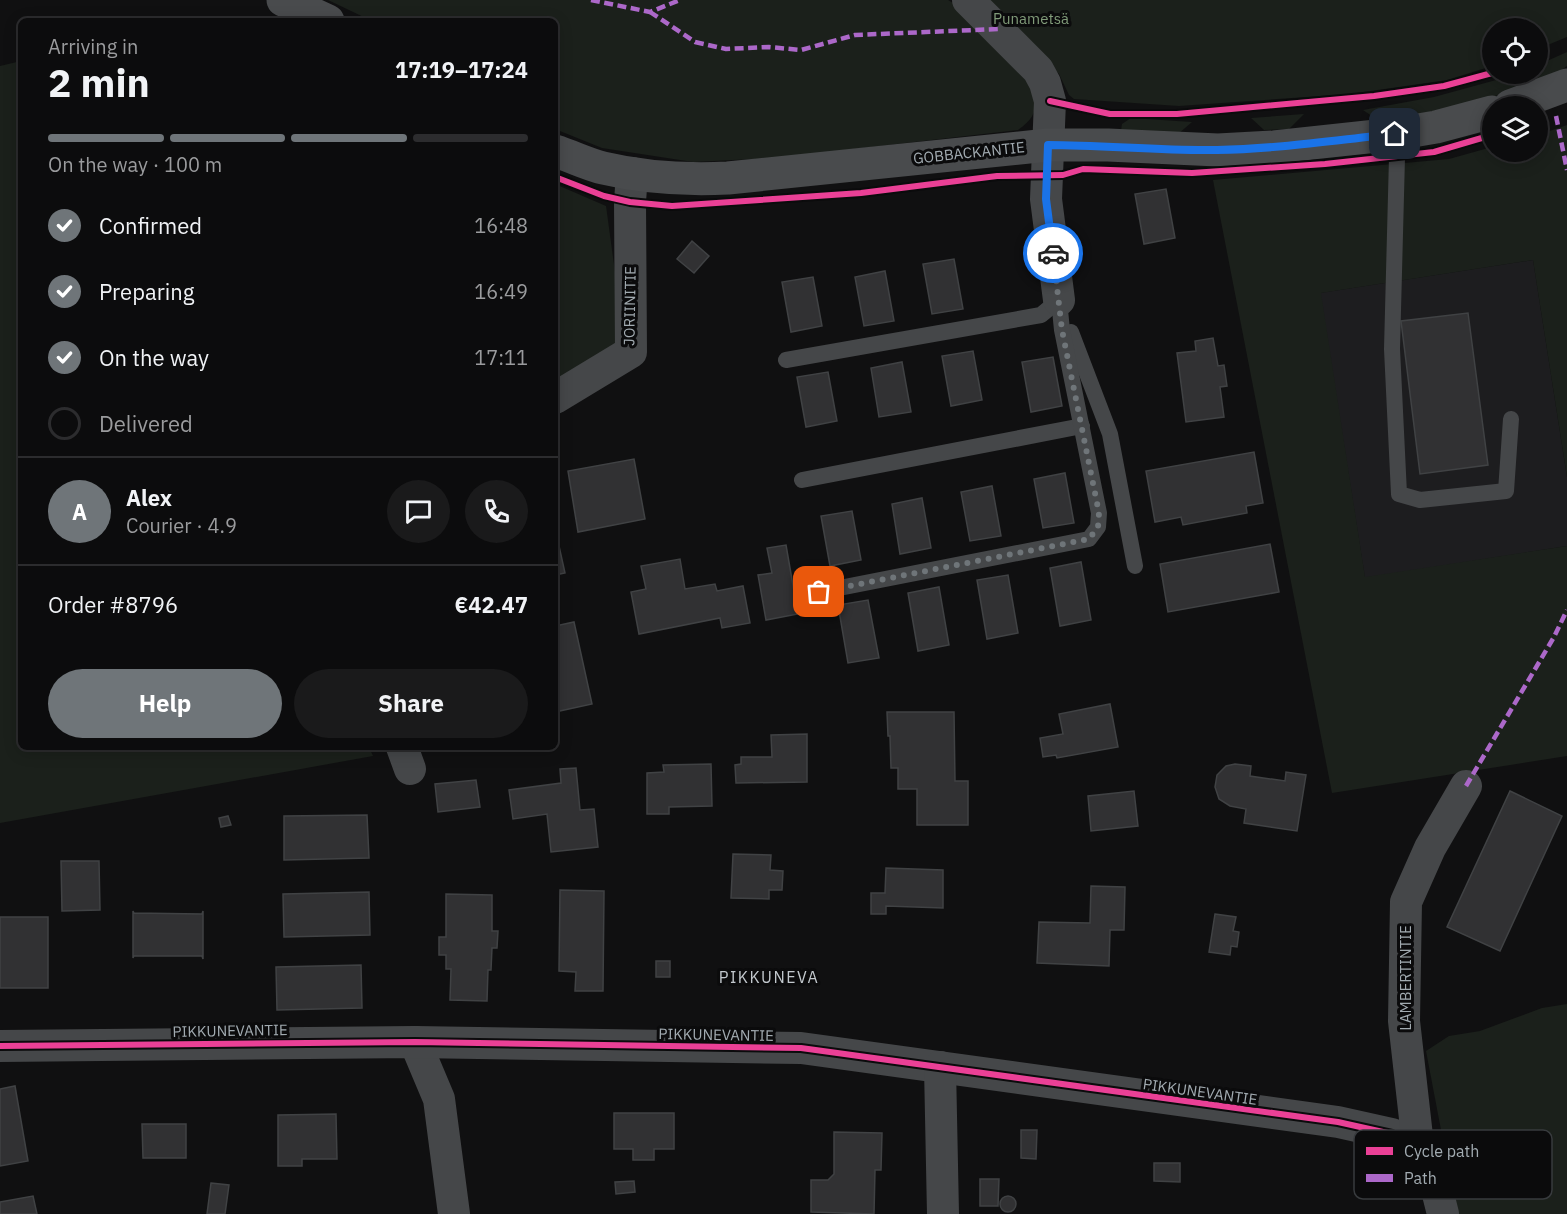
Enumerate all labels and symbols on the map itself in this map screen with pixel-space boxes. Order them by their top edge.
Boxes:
park label: Punametsä [993,9,1069,28]
pin [1369,108,1420,159]
street label: GOBBACKANTIE [912,137,1026,168]
courier [1023,223,1083,283]
street label: JORIINITIE [619,266,640,346]
pin [793,566,844,617]
street label: LAMBERTINTIE [1396,925,1415,1031]
district label: PIKKUNEVA [719,967,819,987]
street label: PIKKUNEVANTIE [172,1020,288,1041]
street label: PIKKUNEVANTIE [658,1024,774,1045]
street label: PIKKUNEVANTIE [1142,1074,1259,1109]
legend [1354,1130,1552,1199]
text: Cycle path [1404,1141,1479,1161]
text: Path [1404,1168,1437,1188]

